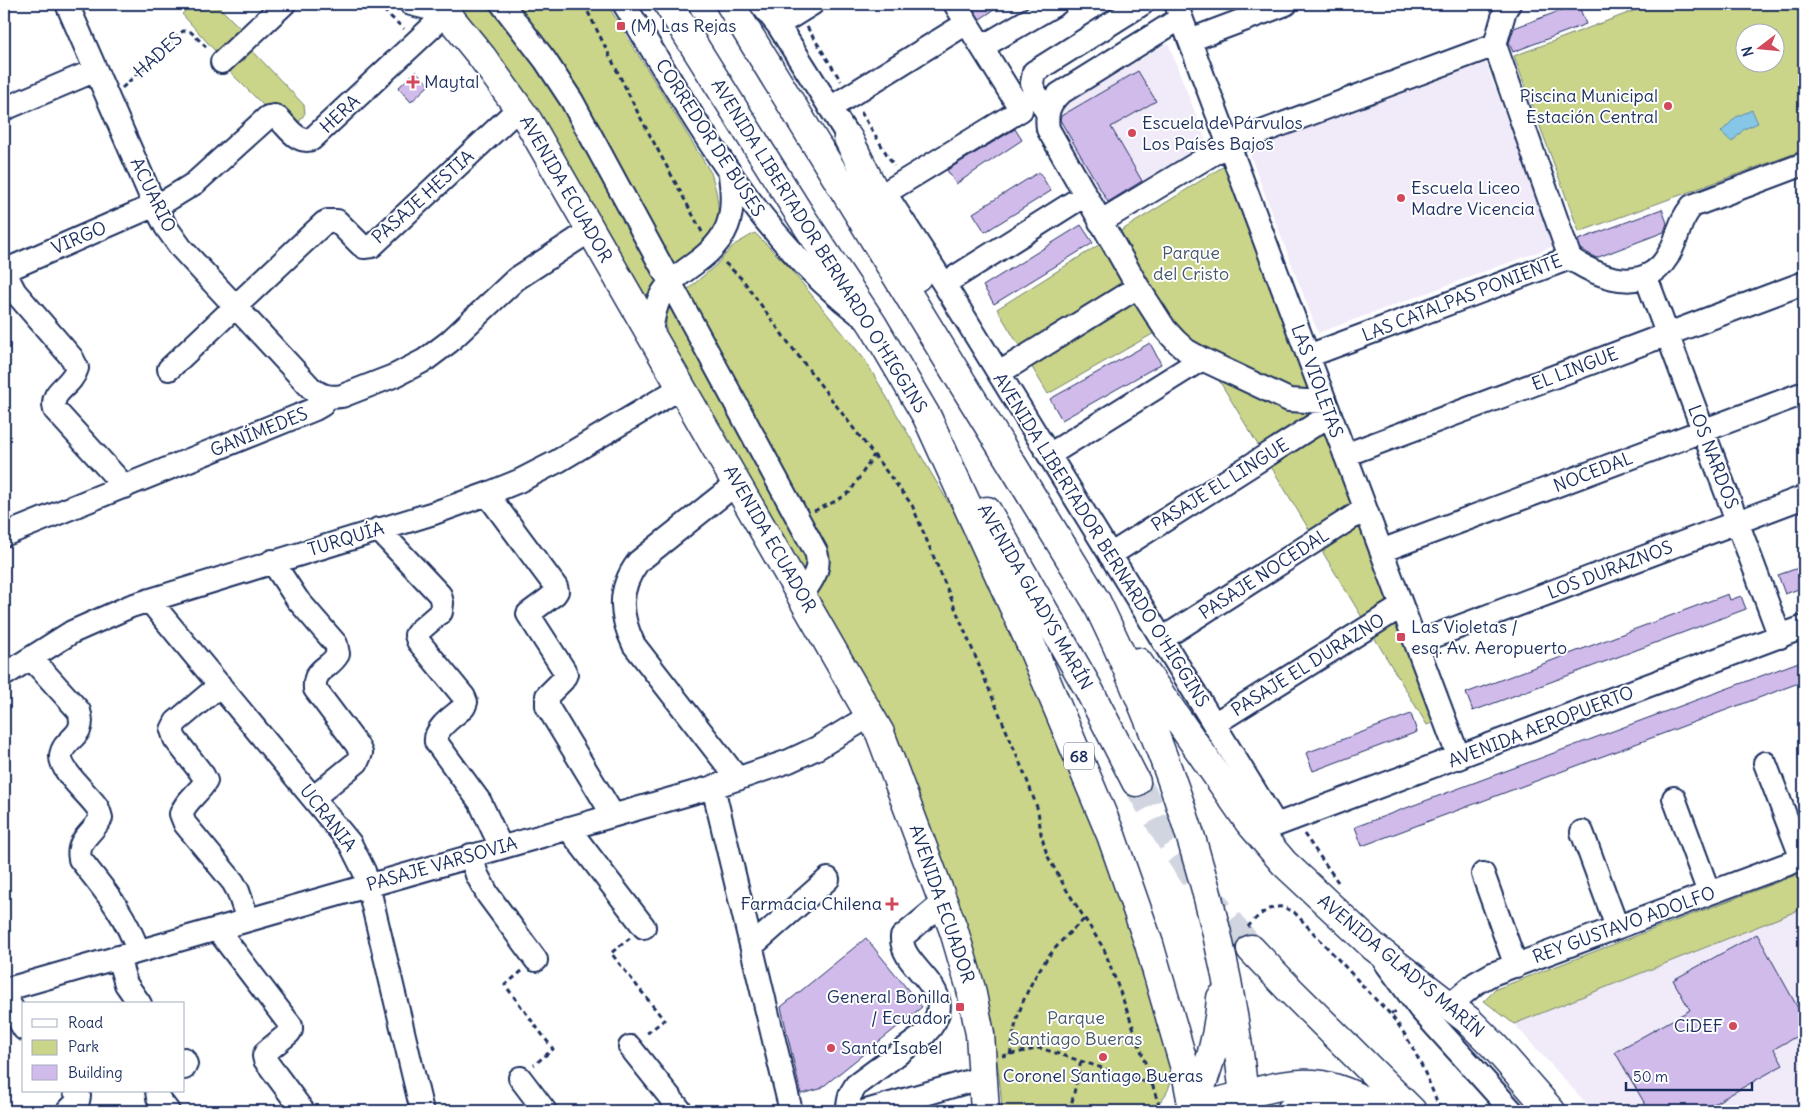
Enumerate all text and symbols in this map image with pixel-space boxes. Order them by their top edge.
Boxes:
place label: (M) Las Rejas [631,14,736,37]
marker: (M) Las Rejas [615,20,627,32]
north arrow [1736,22,1786,72]
street label: HADES [129,27,187,82]
text: N [1738,44,1757,59]
street label: CORREDOR DE BUSES [651,55,770,221]
place label: Maytal [424,70,479,93]
street label: AVENIDA LIBERTADOR BERNARDO O'HIGGINS [706,74,932,417]
marker: Maytal [406,75,420,89]
place label: Piscina Municipal Estación Central [1520,84,1658,128]
street label: HERA [315,89,365,138]
marker: Piscina Municipal Estación Central [1662,100,1674,112]
street label: AVENIDA ECUADOR [515,111,618,266]
place label: Escuela de Párvulos Los Países Bajos [1142,111,1303,155]
marker: Escuela de Párvulos Los Países Bajos [1126,127,1138,139]
street label: PASAJE HESTIA [367,145,479,249]
street label: ACUARIO [126,154,181,236]
place label: Escuela Liceo Madre Vicencia [1411,176,1535,220]
marker: Escuela Liceo Madre Vicencia [1395,192,1407,204]
street label: VIRGO [48,216,110,259]
park label: Parque del Cristo [1153,241,1229,285]
street label: LAS CATALPAS PONIENTE [1359,249,1565,346]
street label: LAS VIOLETAS [1286,321,1349,441]
street label: EL LINGUE [1528,342,1621,396]
street label: AVENIDA LIBERTADOR BERNARDO O'HIGGINS [988,368,1214,711]
street label: GANÍMEDES [207,402,311,462]
street label: LOS NARDOS [1683,402,1744,512]
street label: PASAJE EL LINGUE [1147,433,1293,536]
street label: NOCEDAL [1550,446,1636,497]
street label: AVENIDA ECUADOR [719,461,822,616]
street label: AVENIDA GLADYS MARÍN [973,500,1098,694]
street label: TURQUÍA [305,516,387,561]
street label: PASAJE NOCEDAL [1194,523,1333,624]
street label: LOS DURAZNOS [1544,535,1676,604]
street label: PASAJE EL DURAZNO [1227,608,1389,721]
place label: Las Violetas / esq. Av. Aeropuerto [1411,615,1567,659]
marker: Las Violetas / esq. Av. Aeropuerto [1395,631,1407,643]
street label: AVENIDA AEROPUERTO [1445,681,1637,773]
road number: 68 [1064,742,1094,769]
street label: UCRANIA [295,779,362,856]
street label: AVENIDA ECUADOR [905,822,980,986]
street label: PASAJE VARSOVIA [364,831,520,896]
street label: REY GUSTAVO ADOLFO [1529,881,1718,968]
street label: AVENIDA GLADYS MARÍN [1313,889,1489,1042]
place label: Farmacia Chilena [741,892,882,915]
marker: Farmacia Chilena [886,898,898,910]
place label: General Bonilla / Ecuador [827,985,951,1029]
marker: General Bonilla / Ecuador [954,1001,966,1013]
legend [22,1002,185,1092]
park label: Parque Santiago Bueras [1010,1006,1142,1050]
text: Road [68,1013,103,1032]
place label: CiDEF [1674,1014,1723,1037]
marker: CiDEF [1727,1020,1739,1032]
place label: Santa Isabel [841,1036,942,1059]
text: Park [68,1037,99,1056]
marker: Santa Isabel [825,1042,837,1054]
marker: Coronel Santiago Bueras [1097,1051,1109,1063]
scale bar [1626,1060,1752,1092]
text: Building [68,1063,123,1082]
place label: Coronel Santiago Bueras [1003,1064,1203,1087]
text: 50 m [1633,1067,1668,1086]

